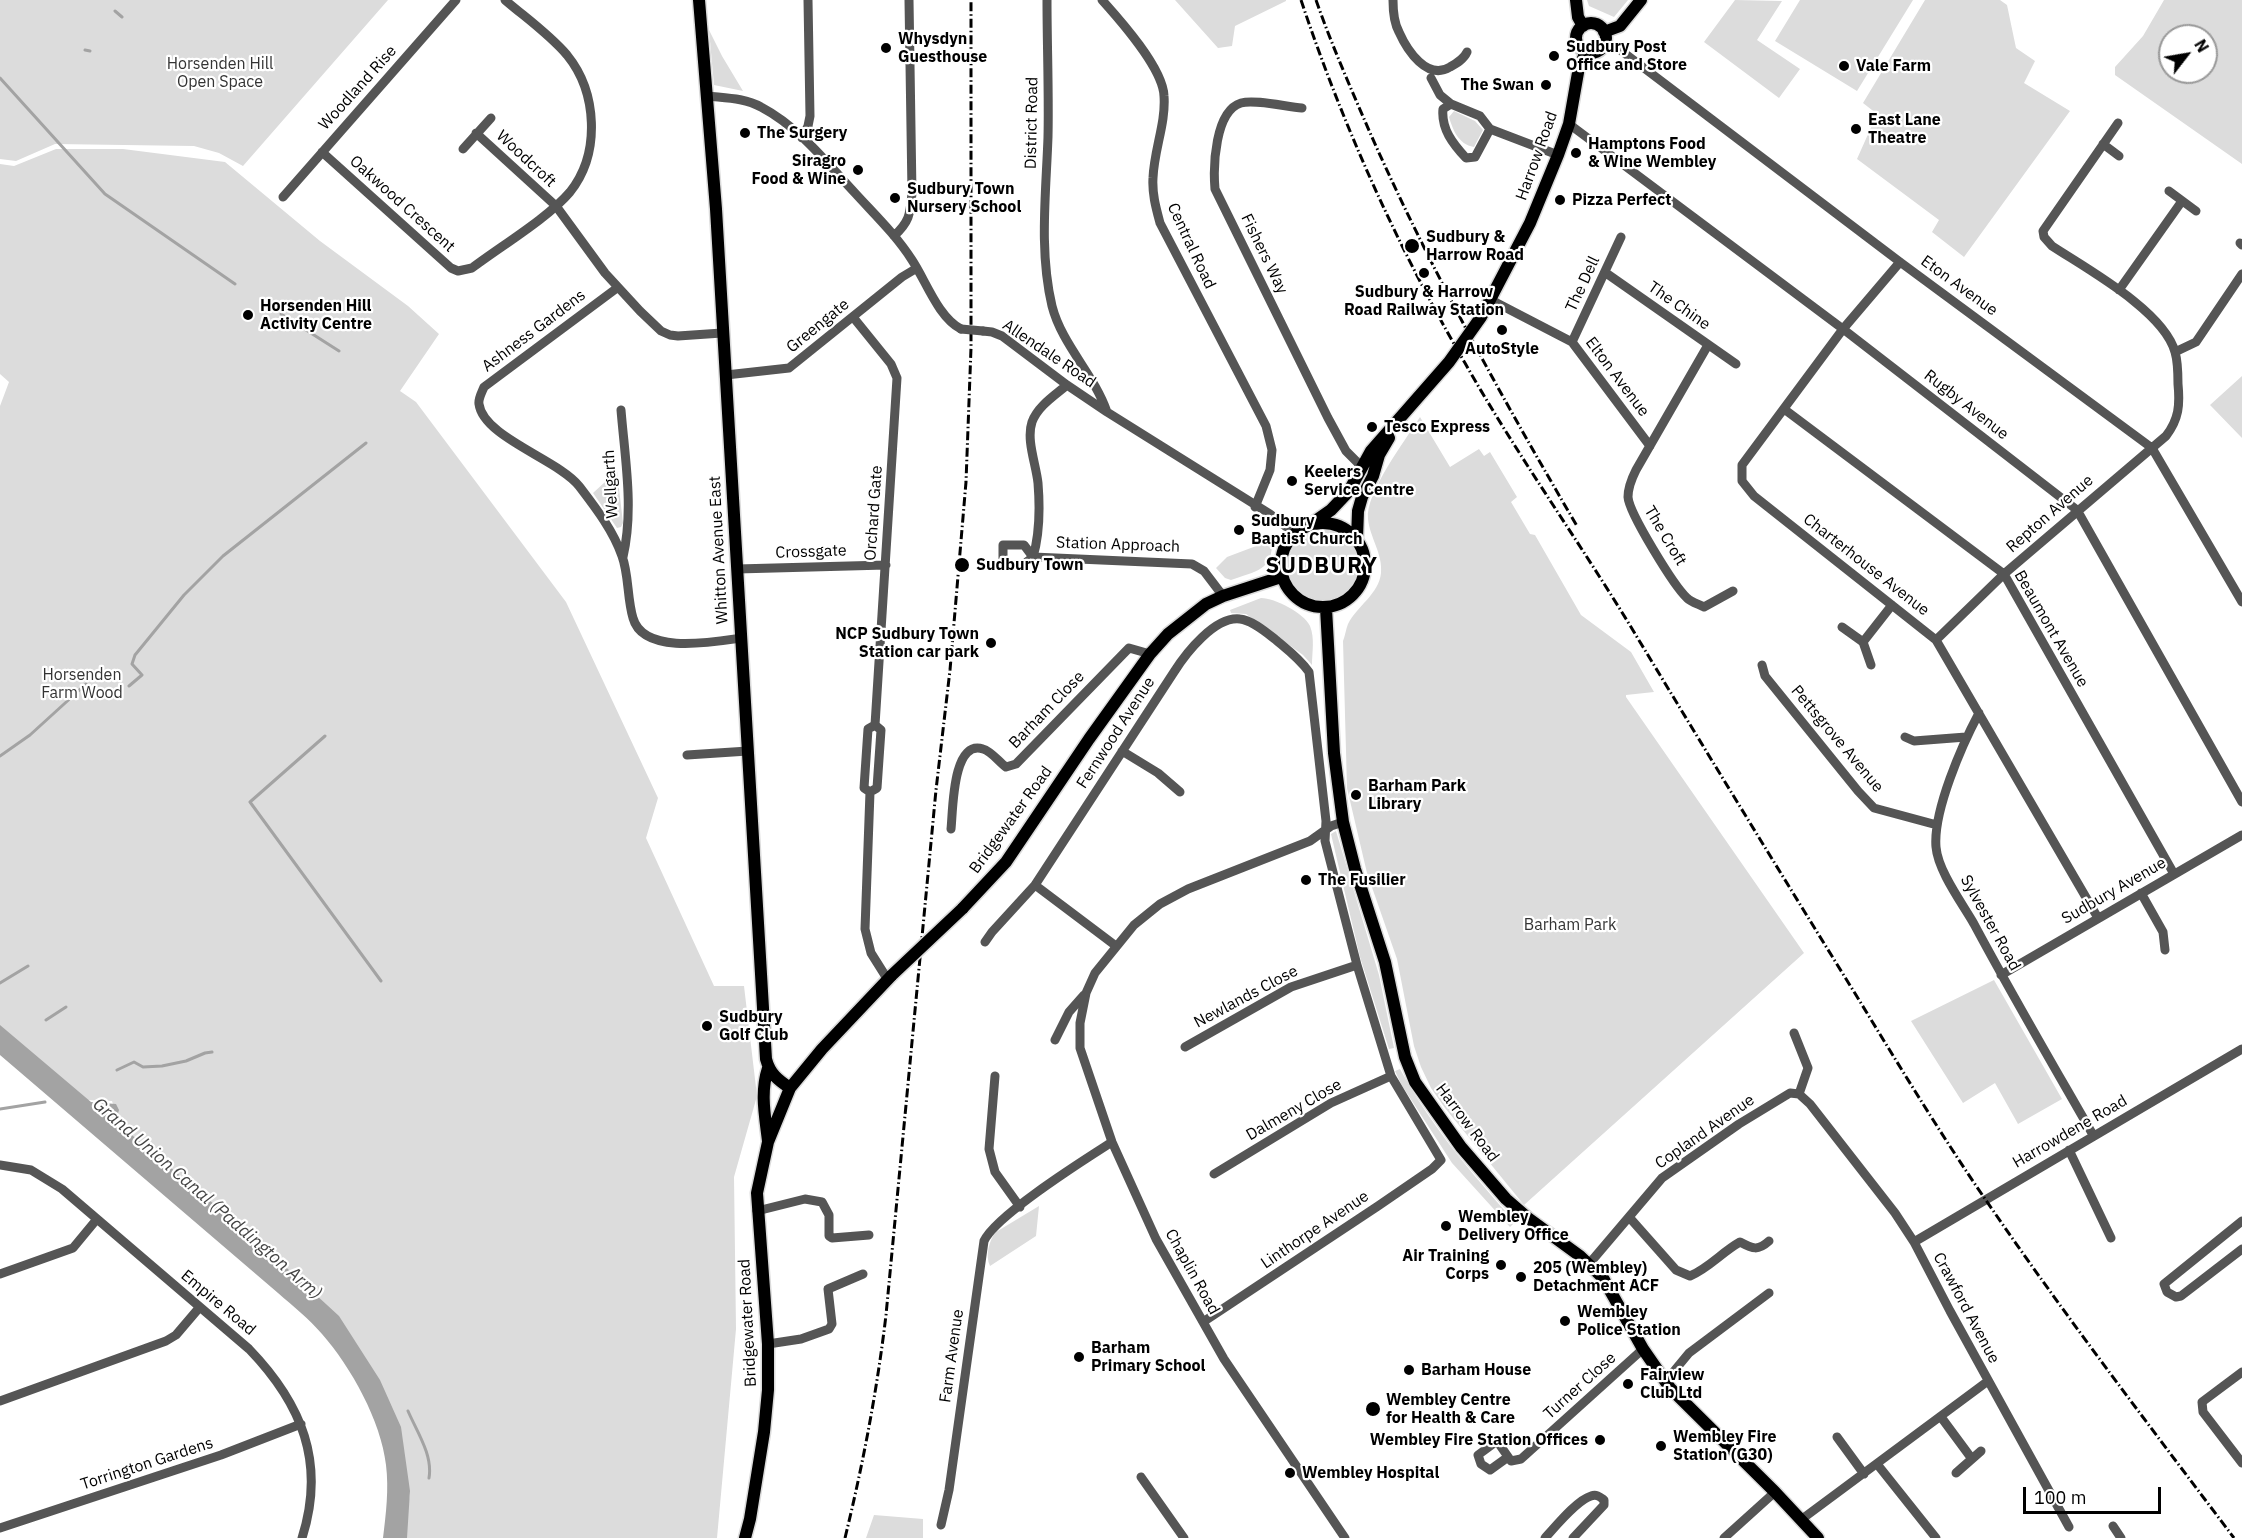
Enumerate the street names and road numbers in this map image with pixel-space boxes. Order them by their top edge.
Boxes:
street label: Woodland Rise [315,42,401,134]
street label: District Road [1022,77,1042,169]
street label: Harrow Road [1512,109,1562,203]
street label: Woodcroft [492,126,560,192]
street label: Oakwood Crescent [345,152,459,256]
street label: Central Road [1163,200,1219,292]
street label: Fishers Way [1236,211,1292,297]
street label: Eton Avenue [1917,252,2001,320]
street label: The Dell [1562,253,1604,315]
street label: The Chine [1644,278,1714,334]
street label: Ashness Gardens [478,286,590,376]
street label: Greengate [783,295,853,357]
street label: Allendale Road [999,316,1099,392]
street label: Elton Avenue [1581,334,1653,420]
street label: Rugby Avenue [1920,366,2012,444]
street label: Wellgarth [600,449,622,519]
street label: Orchard Gate [861,465,887,561]
street label: Repton Avenue [2003,471,2097,557]
street label: Whitton Avenue East [706,475,732,625]
street label: The Croft [1640,503,1690,569]
street label: Charterhouse Avenue [1799,510,1933,620]
street label: Station Approach [1056,533,1180,557]
street label: Crossgate [775,541,847,563]
street label: Beaumont Avenue [2010,567,2092,691]
street label: Barham Close [1005,667,1089,753]
street label: Fernwood Avenue [1073,674,1159,792]
street label: Pettsgrove Avenue [1787,682,1887,796]
street label: Bridgewater Road [966,763,1056,877]
street label: Sudbury Avenue [2058,853,2170,929]
street label: Sylvester Road [1956,872,2024,974]
street label: Newlands Close [1191,962,1301,1032]
street label: Dalmeny Close [1243,1075,1345,1145]
street label: Harrow Road [1431,1080,1503,1166]
street label: Copland Avenue [1652,1091,1758,1173]
street label: Harrowdene Road [2009,1091,2131,1173]
street label: Linthorpe Avenue [1257,1187,1373,1273]
street label: Chaplin Road [1161,1226,1223,1318]
street label: Crawford Avenue [1929,1249,2003,1367]
street label: Bridgewater Road [735,1259,761,1387]
street label: Empire Road [177,1266,259,1340]
street label: Farm Avenue [936,1308,968,1404]
street label: Turner Close [1540,1349,1620,1423]
street label: Torrington Gardens [78,1434,216,1494]

